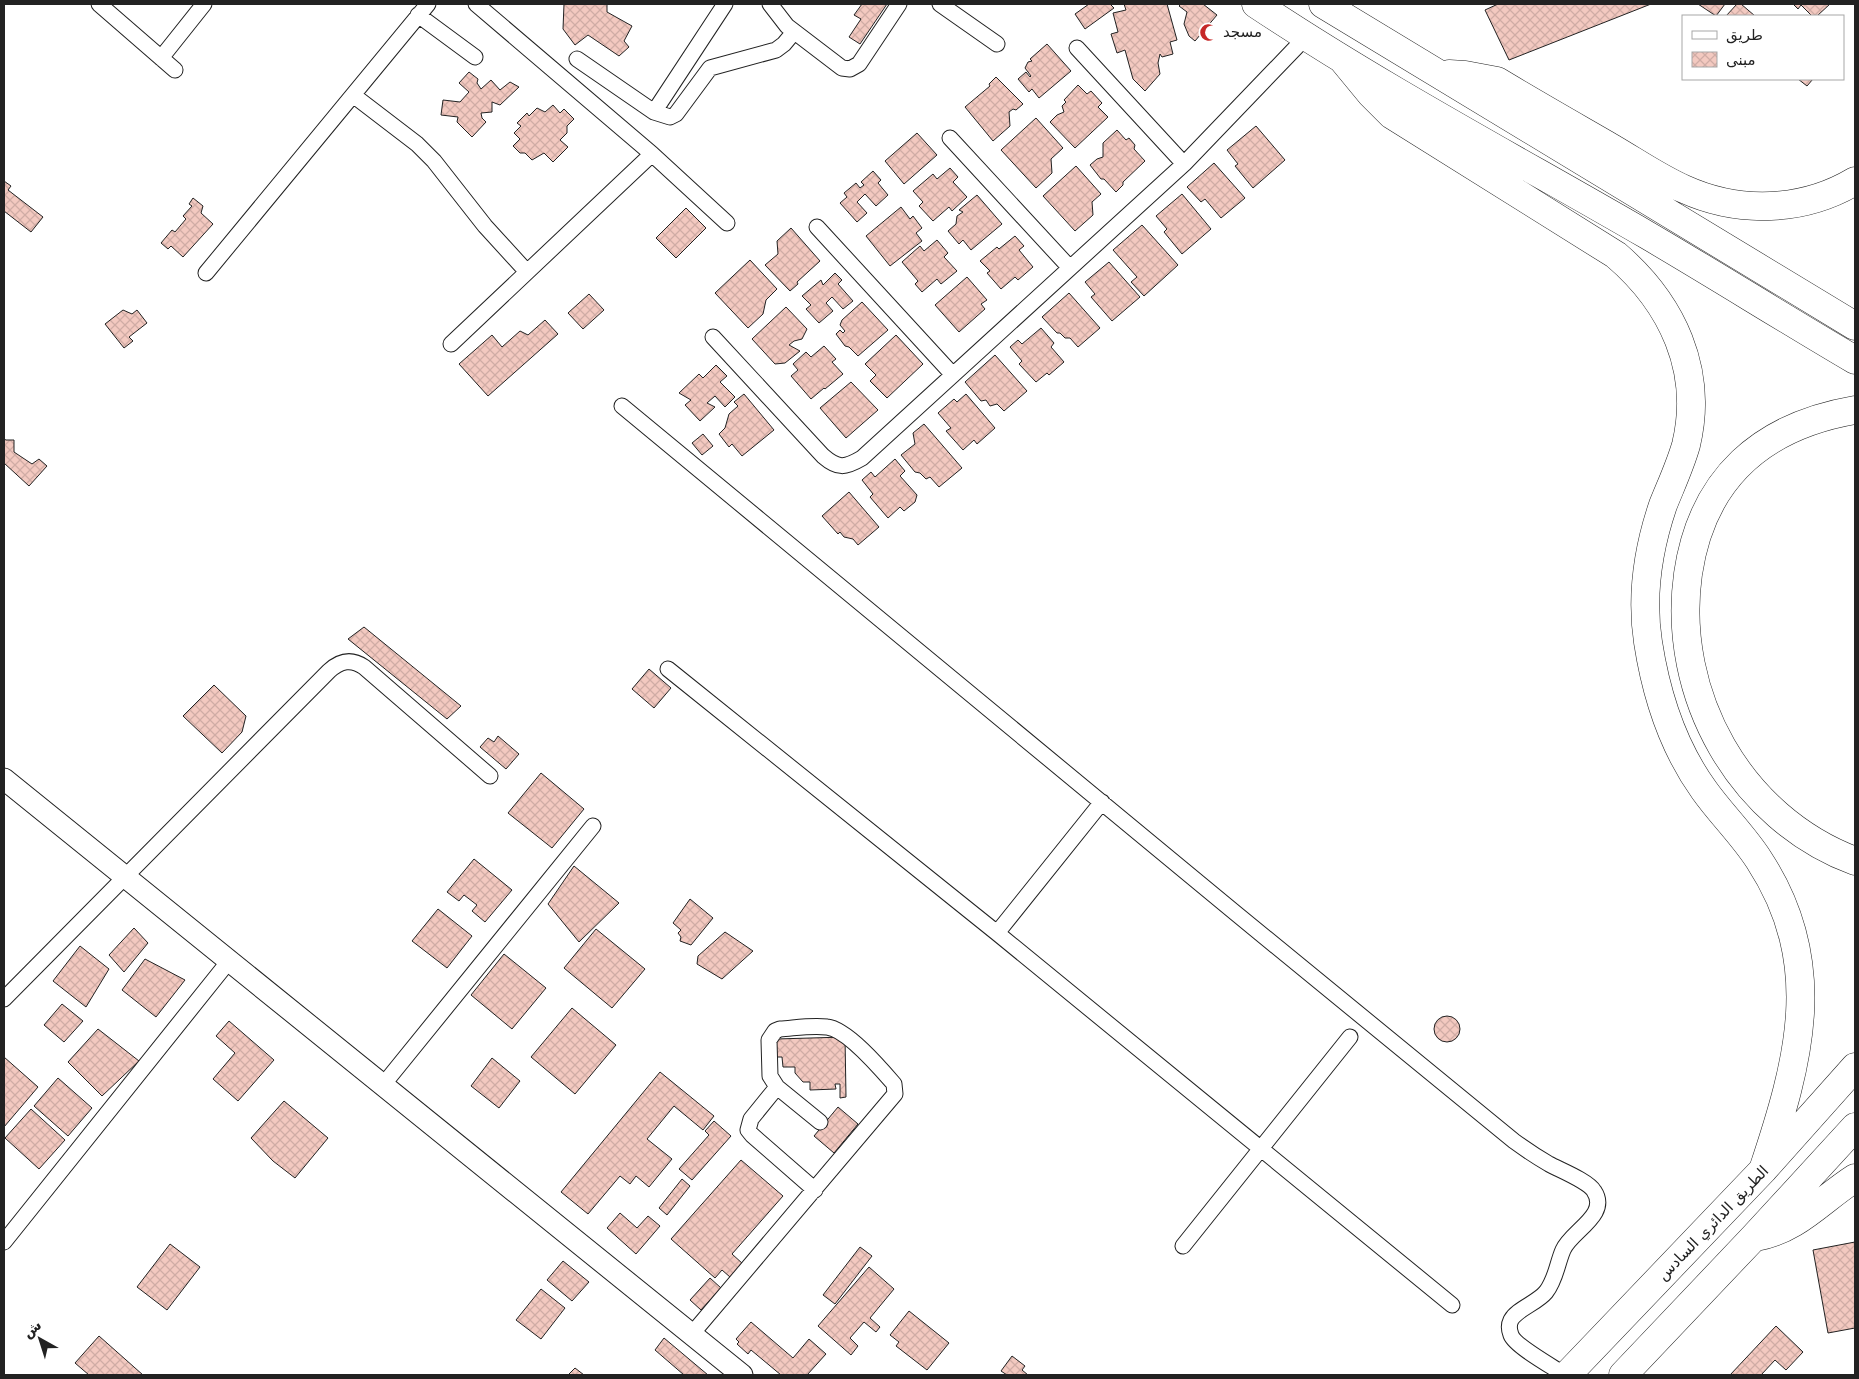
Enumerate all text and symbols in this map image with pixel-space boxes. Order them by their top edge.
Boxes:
legend [1682,15,1844,80]
mosque icon: مسجد [1199,22,1219,42]
place label: مسجد [1223,23,1262,41]
text: طريق [1726,26,1763,44]
text: مبنى [1726,51,1756,69]
street label: الطريق الدائري السادس [1654,1162,1773,1285]
north arrow [15,1314,65,1364]
text: ش [19,1317,44,1341]

